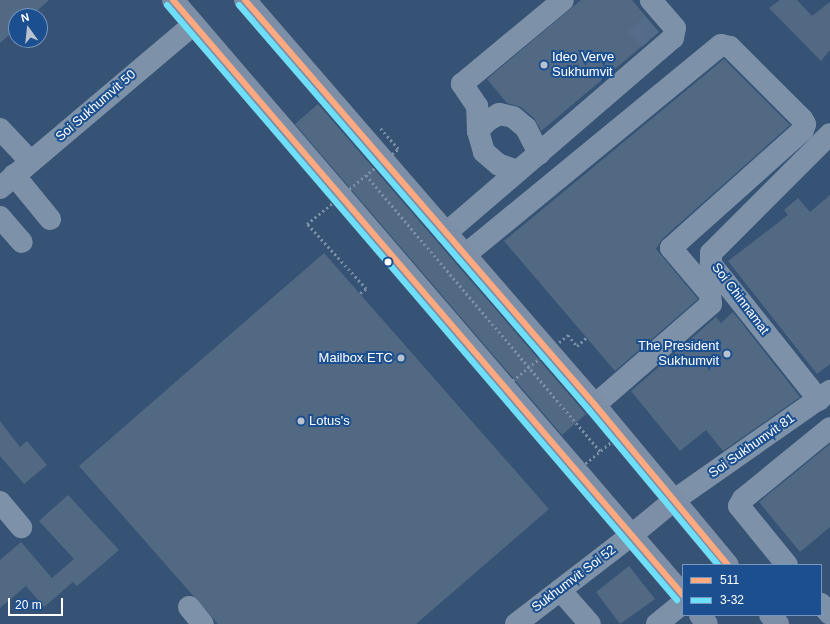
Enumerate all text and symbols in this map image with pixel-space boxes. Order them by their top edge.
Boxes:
north arrow [8,8,48,48]
text: N [20,11,31,24]
place label: Ideo Verve Sukhumvit [552,50,614,81]
marker: Ideo Verve Sukhumvit [539,60,549,70]
street label: Soi Sukhumvit 50 [53,67,139,145]
unlabelled marker [383,257,393,267]
street label: Soi Chinnamat [708,260,772,338]
place label: The President Sukhumvit [638,339,719,370]
marker: The President Sukhumvit [722,349,732,359]
place label: Mailbox ETC [319,350,393,366]
marker: Mailbox ETC [396,353,406,363]
street label: Soi Sukhumvit 81 [706,411,798,481]
place label: Lotus's [309,413,350,429]
marker: Lotus's [296,416,306,426]
street label: Sukhumvit Soi 52 [529,542,619,616]
legend [682,564,822,616]
text: 511 [720,573,739,587]
scale bar [10,590,65,616]
text: 3-32 [720,593,744,607]
text: 20 m [15,598,42,612]

